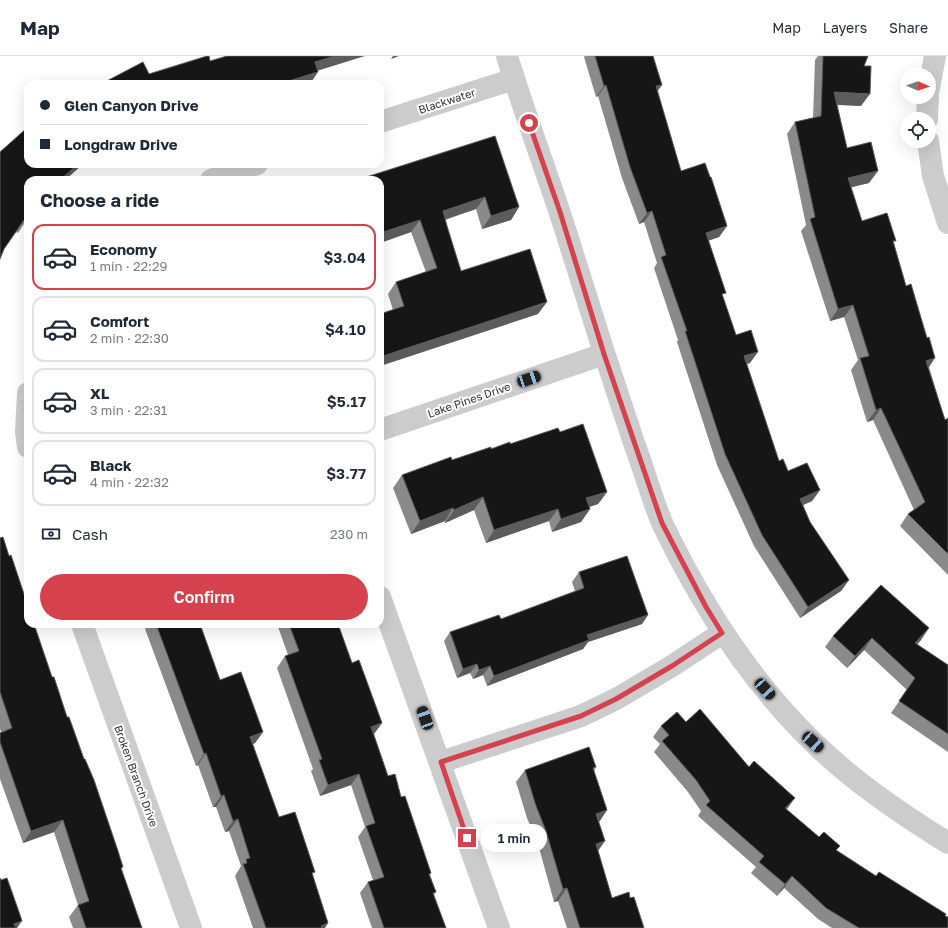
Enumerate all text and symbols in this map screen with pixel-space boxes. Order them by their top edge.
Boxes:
text: Map [20,16,60,39]
text: Map [772,19,801,36]
text: Layers [823,19,867,36]
text: Share [889,19,928,36]
north arrow [900,68,936,104]
map controls [900,68,936,148]
street label: Blackwater [417,85,478,116]
text: Glen Canyon Drive [64,96,199,114]
button: locate [900,112,936,148]
route start [520,114,538,132]
text: Longdraw Drive [64,135,178,153]
text: Choose a ride [40,189,159,211]
icon: car [42,239,78,275]
text: Economy [90,240,157,258]
text: $3.04 [323,248,366,266]
text: 1 min · 22:29 [90,258,167,274]
icon: car [42,311,78,347]
text: Comfort [90,312,149,330]
text: $4.10 [325,320,366,338]
text: 2 min · 22:30 [90,330,169,346]
car [516,369,542,389]
street label: Lake Pines Drive [426,379,512,420]
icon: car [42,383,78,419]
text: XL [90,384,109,402]
text: $5.17 [327,392,366,410]
text: 3 min · 22:31 [90,402,167,418]
icon: car [42,455,78,491]
text: Black [90,456,132,474]
text: $3.77 [326,464,366,482]
text: 4 min · 22:32 [90,474,169,490]
icon: cash [40,523,62,545]
text: Cash [72,525,108,543]
text: 230 m [330,526,368,542]
button: Confirm [40,574,368,620]
car [753,676,777,702]
car [415,705,435,731]
street label: Broken Branch Drive [112,723,161,828]
car [800,730,826,754]
callout: 1 min [481,824,547,852]
route end [458,829,476,847]
text: 1 min [498,830,530,846]

